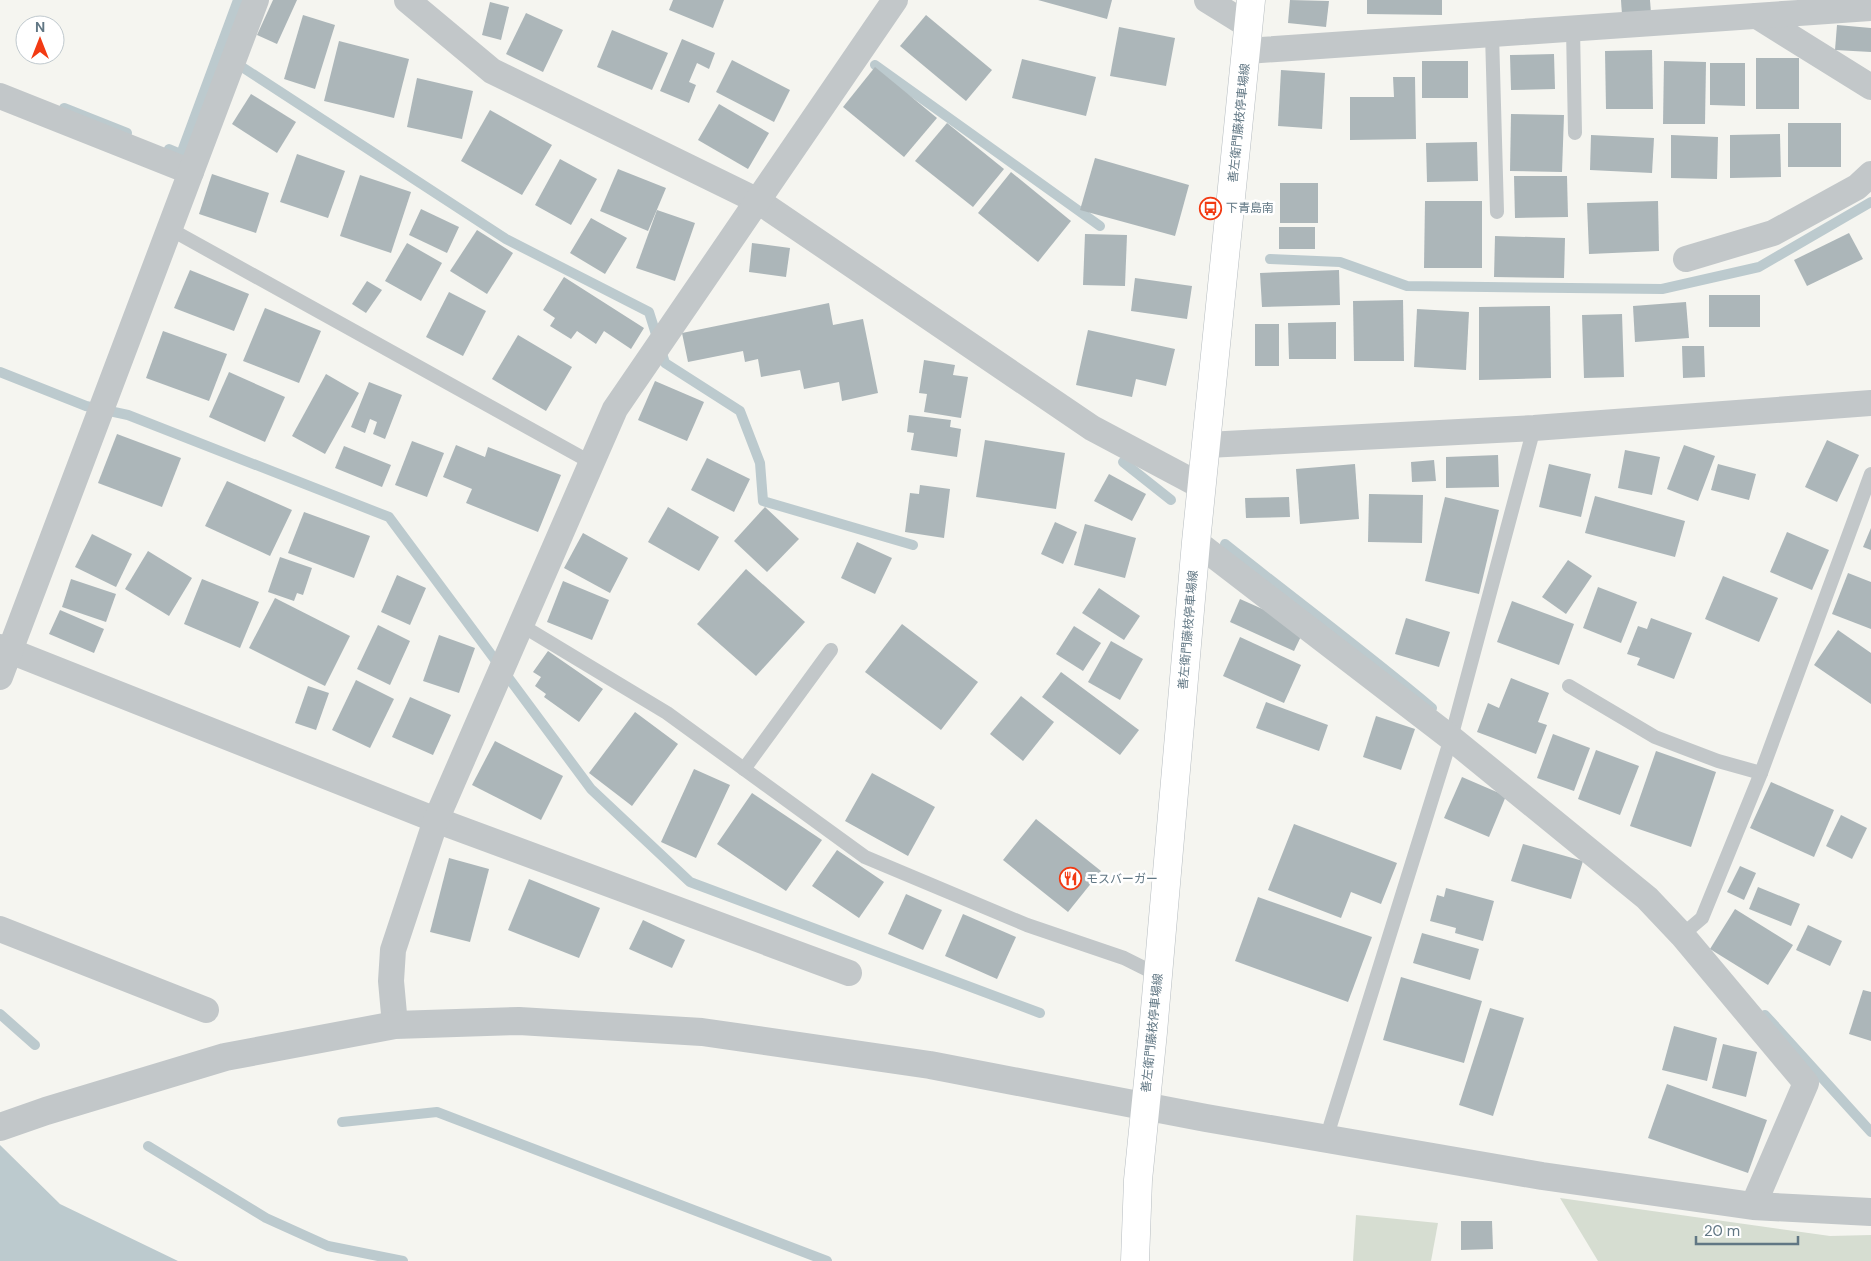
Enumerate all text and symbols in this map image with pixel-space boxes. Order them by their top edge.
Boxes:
north arrow [15,15,65,65]
text: N [35,18,45,36]
street label: 善左衛門藤枝停車場線 [1225,62,1253,184]
bus stop icon: 下青島南 [1198,196,1222,220]
place label: 下青島南 [1226,200,1274,216]
street label: 善左衛門藤枝停車場線 [1175,570,1201,690]
restaurant icon: モスバーガー [1058,867,1082,891]
place label: モスバーガー [1086,871,1158,887]
street label: 善左衛門藤枝停車場線 [1138,972,1166,1094]
scale bar [1696,1214,1798,1246]
text: 20 m [1704,1221,1740,1241]

